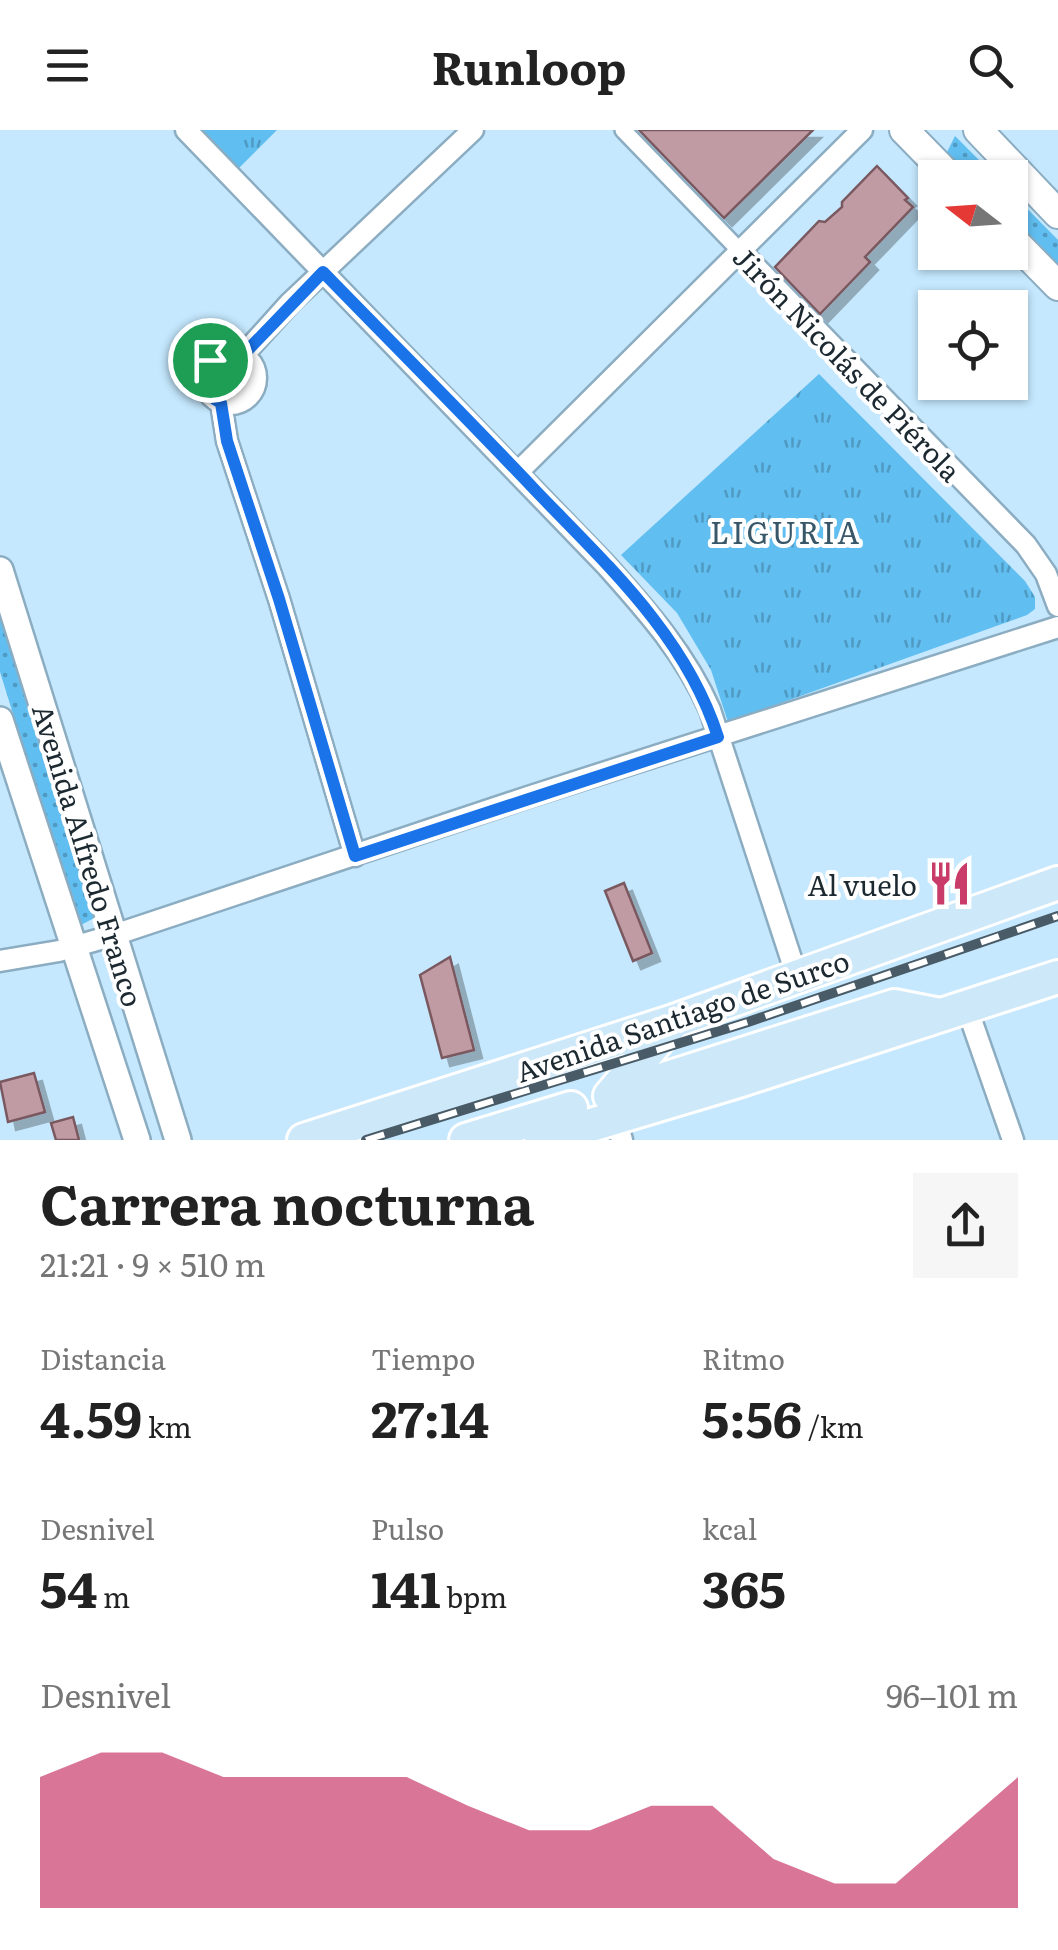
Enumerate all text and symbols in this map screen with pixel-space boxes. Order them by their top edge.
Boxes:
text: Runloop [431,32,627,99]
icon: menu [40,38,95,93]
icon: search [963,38,1018,93]
north arrow [918,160,1028,270]
map controls [918,160,1028,400]
street label: Jirón Nicolás de Piérola [724,236,972,490]
button: locate [918,290,1028,400]
pin [168,318,253,403]
icon: arrive [183,333,238,388]
district label: LIGURIA [710,509,862,553]
street label: Avenida Alfredo Franco [23,699,155,1011]
restaurant icon: Al vuelo [926,860,974,908]
place label: Al vuelo [807,863,917,905]
street label: Avenida Santiago de Surco [510,938,854,1092]
text: Carrera nocturna [40,1160,534,1242]
button: share [913,1173,1018,1278]
text: 21:21 · 9 × 510 m [40,1239,266,1287]
text: Distancia [40,1337,166,1379]
text: Tiempo [371,1337,476,1379]
text: Ritmo [702,1337,785,1379]
text: 4.59 [40,1379,142,1453]
text: 27:14 [371,1379,489,1453]
text: 5:56 [702,1379,802,1453]
text: km [142,1405,192,1447]
text: /km [802,1405,864,1447]
text: Desnivel [40,1507,155,1549]
text: Pulso [371,1507,444,1549]
text: kcal [702,1507,757,1549]
text: 54 [40,1549,97,1623]
text: 141 [371,1549,441,1623]
text: 365 [702,1549,786,1623]
text: m [97,1575,130,1617]
text: bpm [441,1575,507,1617]
text: Desnivel [40,1670,171,1718]
text: 96–101 m [886,1670,1018,1718]

